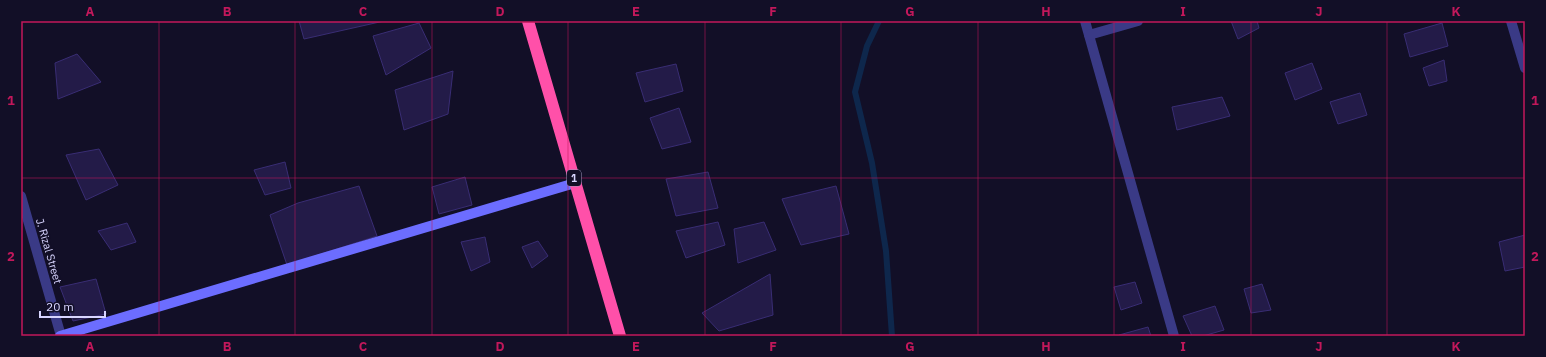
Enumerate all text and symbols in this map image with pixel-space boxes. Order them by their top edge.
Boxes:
text: A [86,3,95,20]
text: B [223,3,232,20]
text: C [359,3,368,20]
text: D [495,3,505,20]
text: E [632,3,640,20]
text: F [769,3,777,20]
text: G [905,3,915,20]
text: H [1041,3,1051,20]
text: I [1180,3,1186,20]
text: J [1315,3,1323,20]
text: K [1451,3,1461,20]
text: 1 [7,92,15,109]
text: 1 [1531,92,1539,109]
road number: 1 [567,170,581,186]
street label: J. Rizal Street [33,217,65,286]
text: 2 [7,248,15,265]
text: 2 [1531,248,1539,265]
scale bar [40,293,105,319]
text: 20 m [46,299,74,314]
text: A [86,338,95,355]
text: B [223,338,232,355]
text: C [359,338,368,355]
text: D [495,338,505,355]
text: E [632,338,640,355]
text: F [769,338,777,355]
text: G [905,338,915,355]
text: H [1041,338,1051,355]
text: I [1180,338,1186,355]
text: J [1315,338,1323,355]
text: K [1451,338,1461,355]

